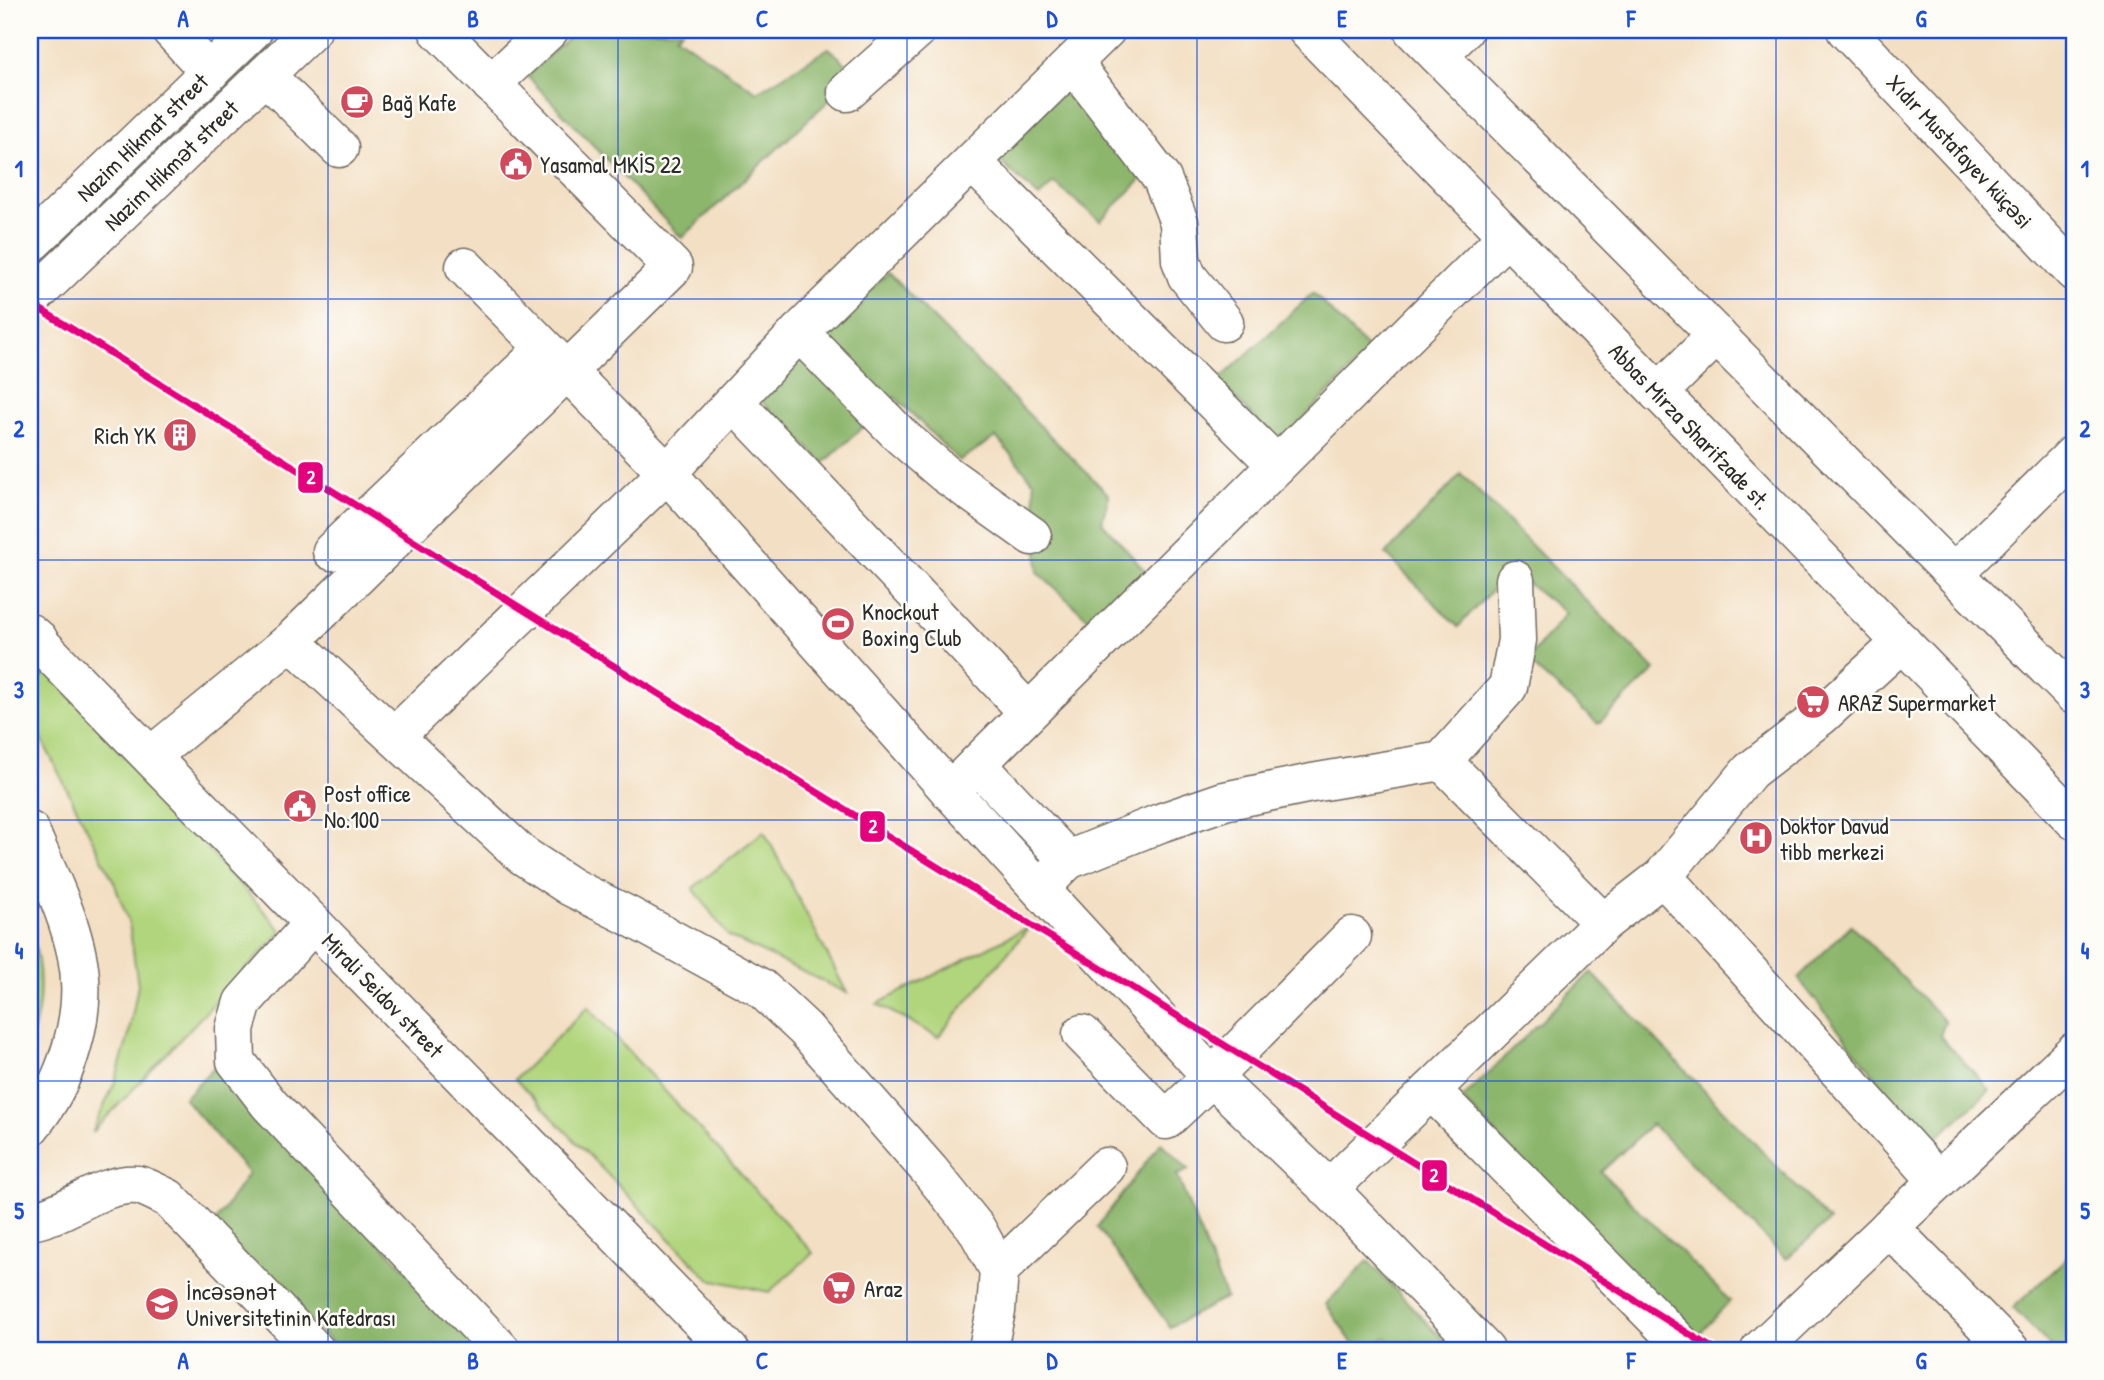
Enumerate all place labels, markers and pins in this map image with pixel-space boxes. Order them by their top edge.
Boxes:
cafe icon: Bağ Kafe [338,83,376,121]
place label: Bağ Kafe [382,87,457,118]
public building icon: Yasamal MKİS 22 [497,145,535,183]
place label: Yasamal MKİS 22 [540,149,682,180]
building icon: Rich YK [161,416,199,454]
place label: Rich YK [94,420,156,451]
place label: Knockout Boxing Club [862,596,962,653]
sports icon: Knockout Boxing Club [819,605,857,643]
supermarket icon: ARAZ Supermarket [1794,683,1832,721]
place label: ARAZ Supermarket [1838,687,1997,718]
place label: Post office No.100 [324,778,411,835]
public building icon: Post office No.100 [281,787,319,825]
place label: Doktor Davud tibb merkezi [1780,810,1888,867]
hospital icon: Doktor Davud tibb merkezi [1737,819,1775,857]
supermarket icon: Araz [820,1269,858,1307]
place label: Araz [864,1273,903,1304]
place label: İncəsənət Universitetinin Kafedrası [186,1276,396,1333]
school or university icon: İncəsənət Universitetinin Kafedrası [143,1285,181,1323]

